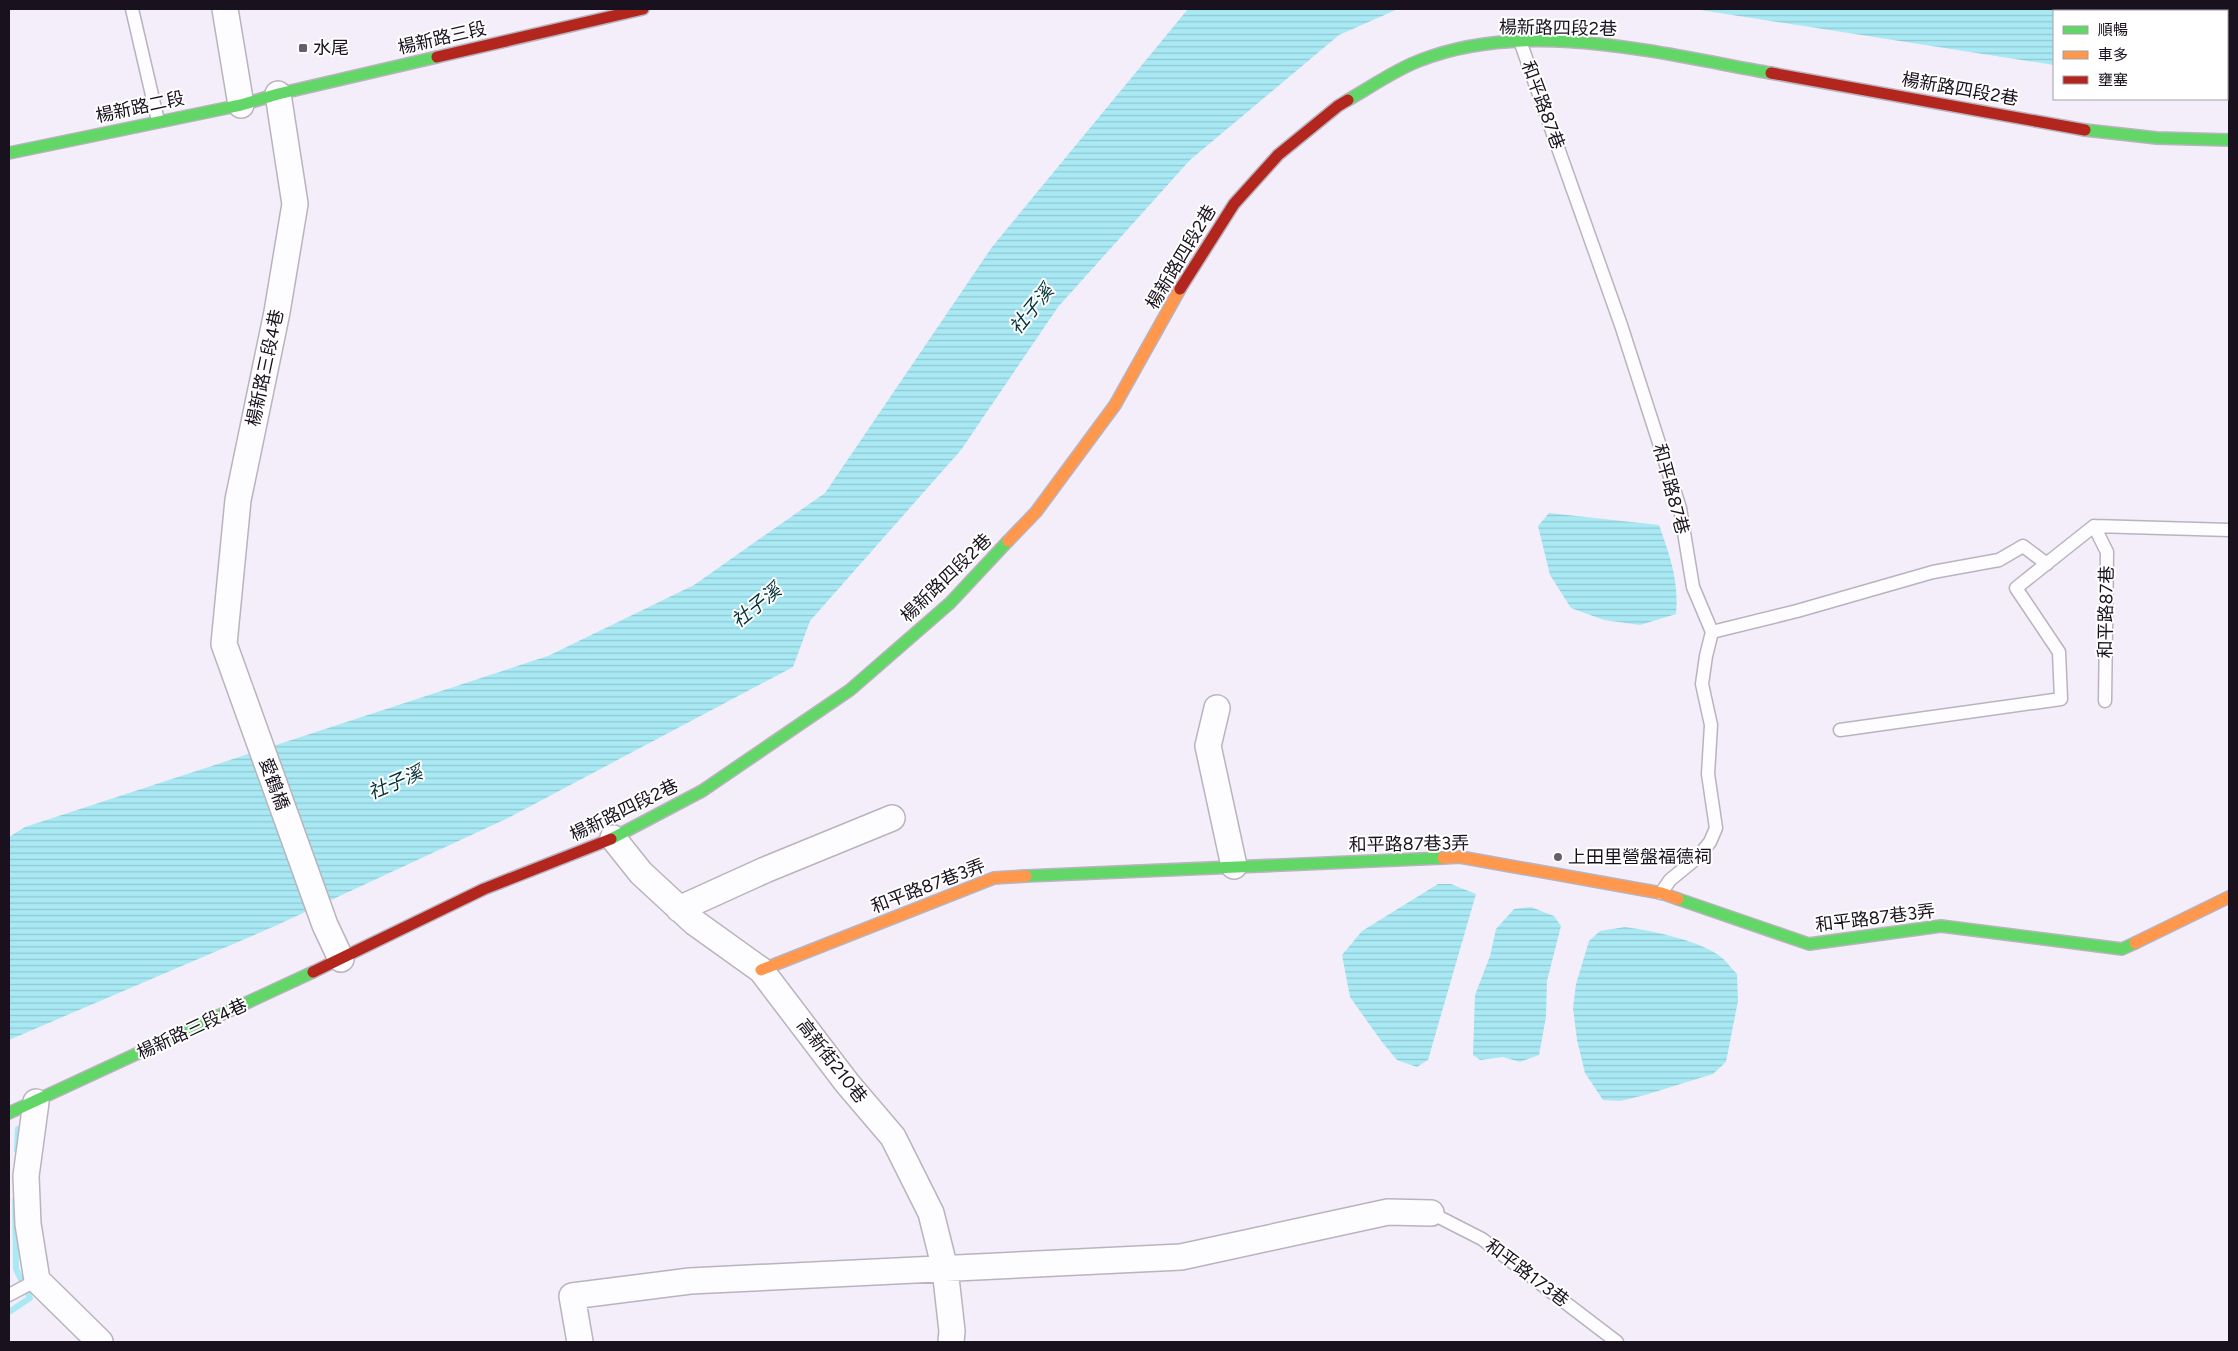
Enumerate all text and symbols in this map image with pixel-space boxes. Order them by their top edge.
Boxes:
legend [2053,10,2228,100]
street label: 楊新路四段2巷 [1499,16,1617,40]
street label: 楊新路三段 [396,17,488,59]
text: 順暢 [2098,21,2128,39]
place label: 水尾 [313,37,349,59]
marker: 水尾 [297,42,309,54]
text: 車多 [2098,46,2128,64]
street label: 和平路87巷 [1517,58,1569,152]
street label: 楊新路四段2巷 [1900,68,2020,110]
text: 壅塞 [2098,71,2128,89]
street label: 楊新路二段 [94,87,186,127]
street label: 楊新路四段2巷 [1141,201,1221,313]
water label: 社子溪 [1005,278,1060,339]
street label: 楊新路三段4巷 [242,307,288,429]
street label: 和平路87巷 [1648,441,1694,537]
street label: 楊新路四段2巷 [896,529,996,627]
street label: 和平路87巷 [2094,565,2118,659]
water label: 社子溪 [727,577,788,632]
street label: 愛鶴橋 [254,755,294,813]
water label: 社子溪 [364,760,429,804]
street label: 楊新路四段2巷 [566,774,682,846]
street label: 和平路87巷3弄 [1349,832,1469,856]
place label: 上田里營盤福德祠 [1568,846,1712,868]
marker: 上田里營盤福德祠 [1552,851,1564,863]
street label: 和平路87巷3弄 [868,854,988,918]
street label: 和平路87巷3弄 [1814,900,1936,936]
street label: 楊新路三段4巷 [133,994,251,1064]
street label: 高新街210巷 [792,1014,872,1108]
street label: 和平路173巷 [1481,1234,1573,1312]

